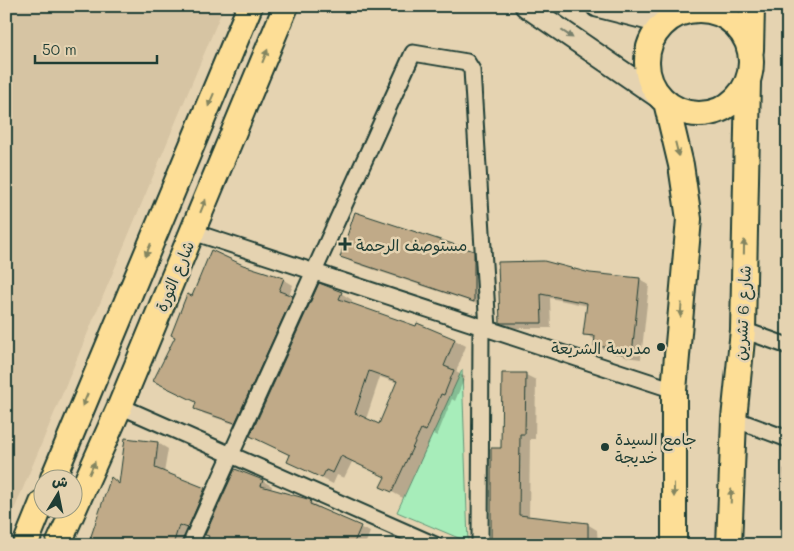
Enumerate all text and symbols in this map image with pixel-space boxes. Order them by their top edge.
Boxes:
one-way arrow [560,29,573,39]
scale bar [35,32,158,64]
text: 50 m [42,39,77,59]
one-way arrow [262,48,270,63]
one-way arrow [206,93,214,107]
one-way arrow [673,141,681,156]
one-way arrow [200,199,208,213]
place label: مستوصف الرحمة [356,234,467,256]
marker: مستوصف الرحمة [338,237,352,251]
street label: شارع الثورة [150,238,200,315]
one-way arrow [741,238,749,254]
one-way arrow [144,243,152,258]
street label: شارع 6 تشرين [729,265,757,361]
one-way arrow [677,302,685,318]
place label: مدرسة الشريعة [551,337,651,358]
marker: مدرسة الشريعة [655,341,667,353]
one-way arrow [81,393,89,407]
place label: جامع السيدة خديجة [615,428,697,467]
marker: جامع السيدة خديجة [599,441,611,453]
one-way arrow [89,461,97,475]
north arrow [32,468,82,518]
text: ش [51,470,70,491]
one-way arrow [670,482,678,498]
one-way arrow [727,488,735,504]

